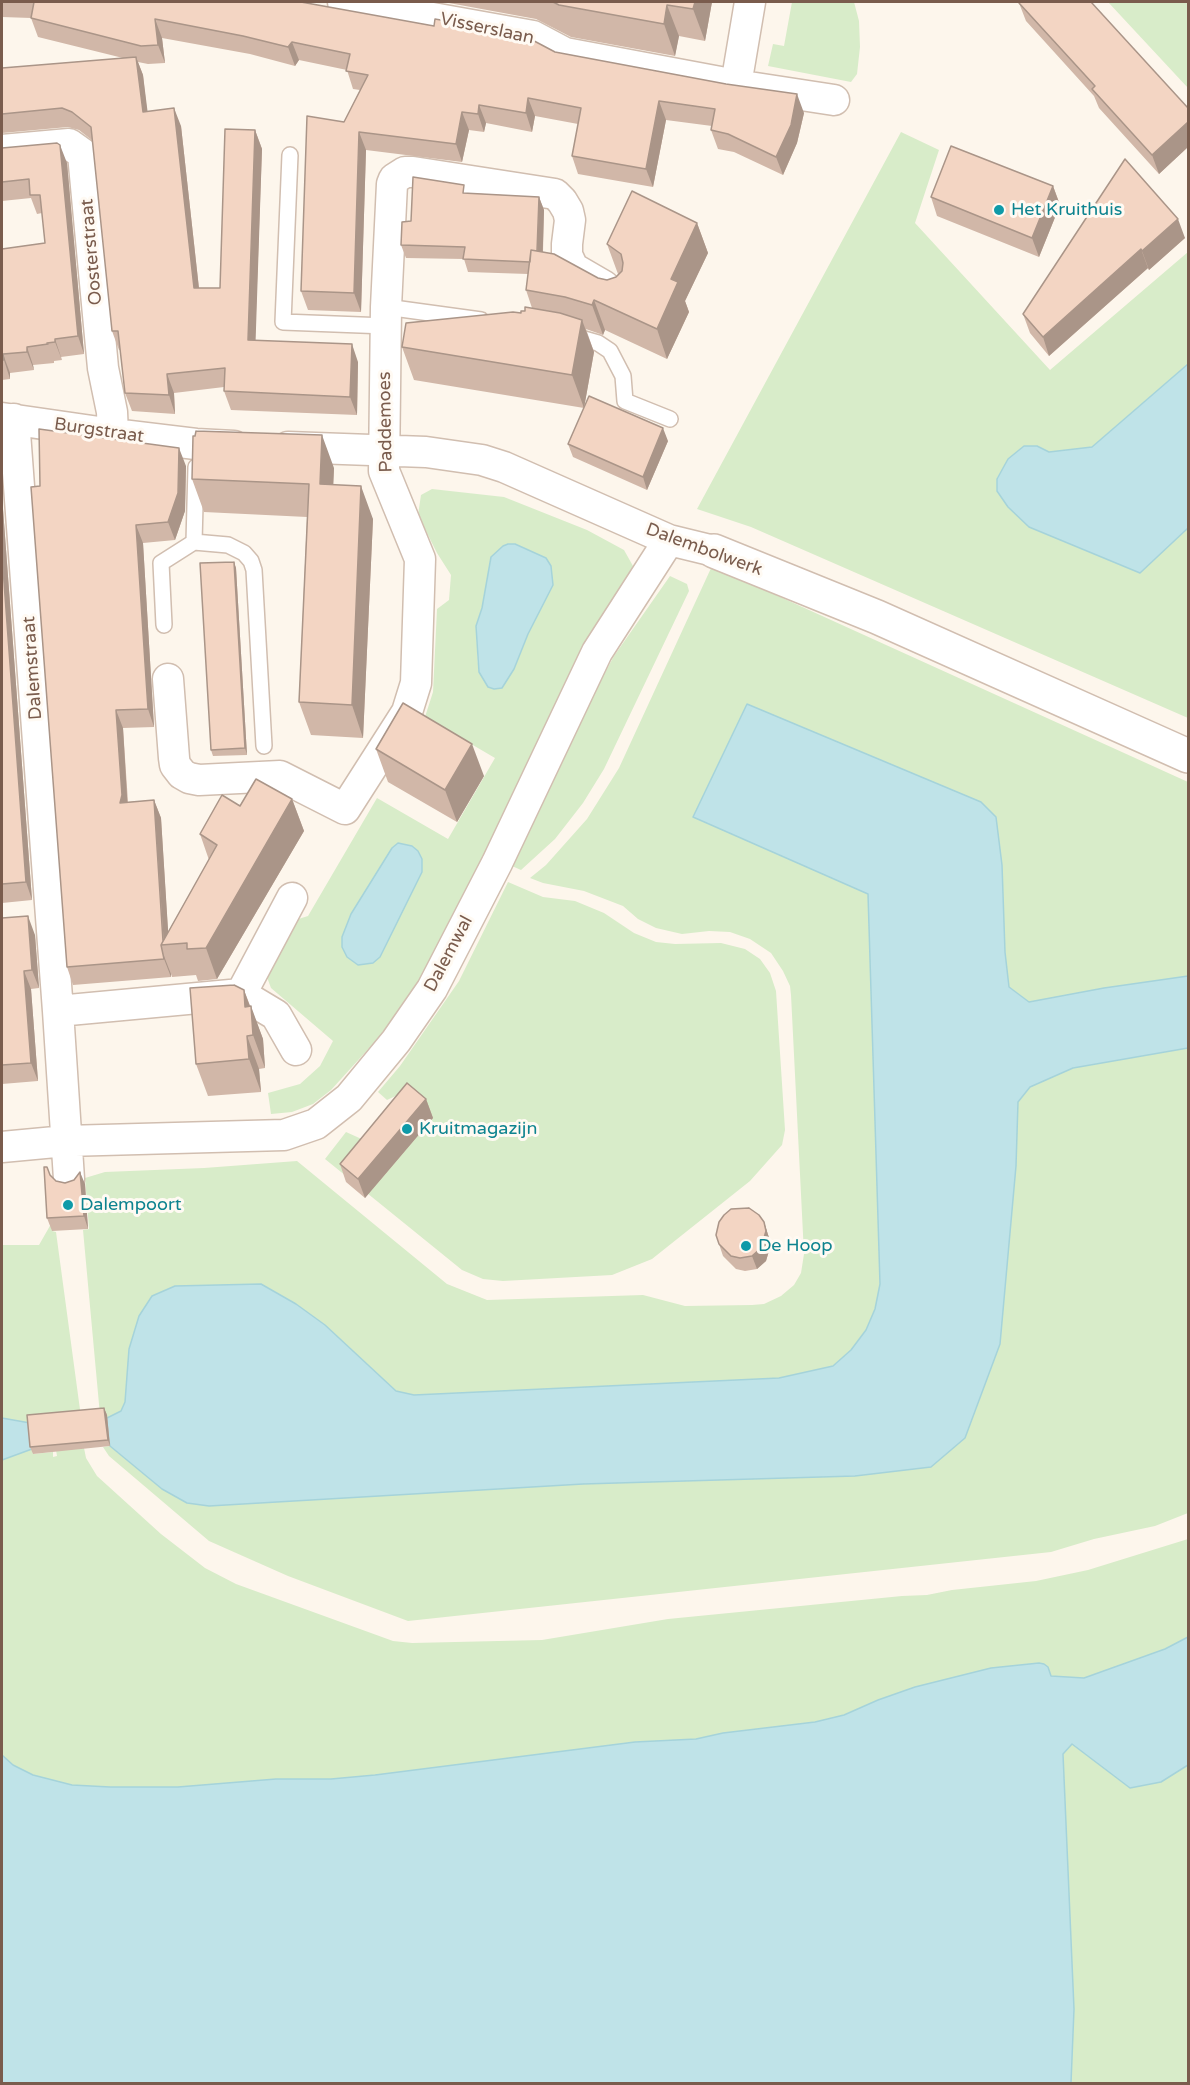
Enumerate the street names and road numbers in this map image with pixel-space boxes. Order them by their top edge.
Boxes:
street label: Visserslaan [438,9,536,49]
street label: Oosterstraat [77,198,107,306]
street label: Paddemoes [374,371,398,473]
street label: Burgstraat [53,414,145,448]
street label: Dalembolwerk [643,519,765,581]
street label: Dalemstraat [19,615,47,721]
street label: Dalemwal [420,912,478,996]

